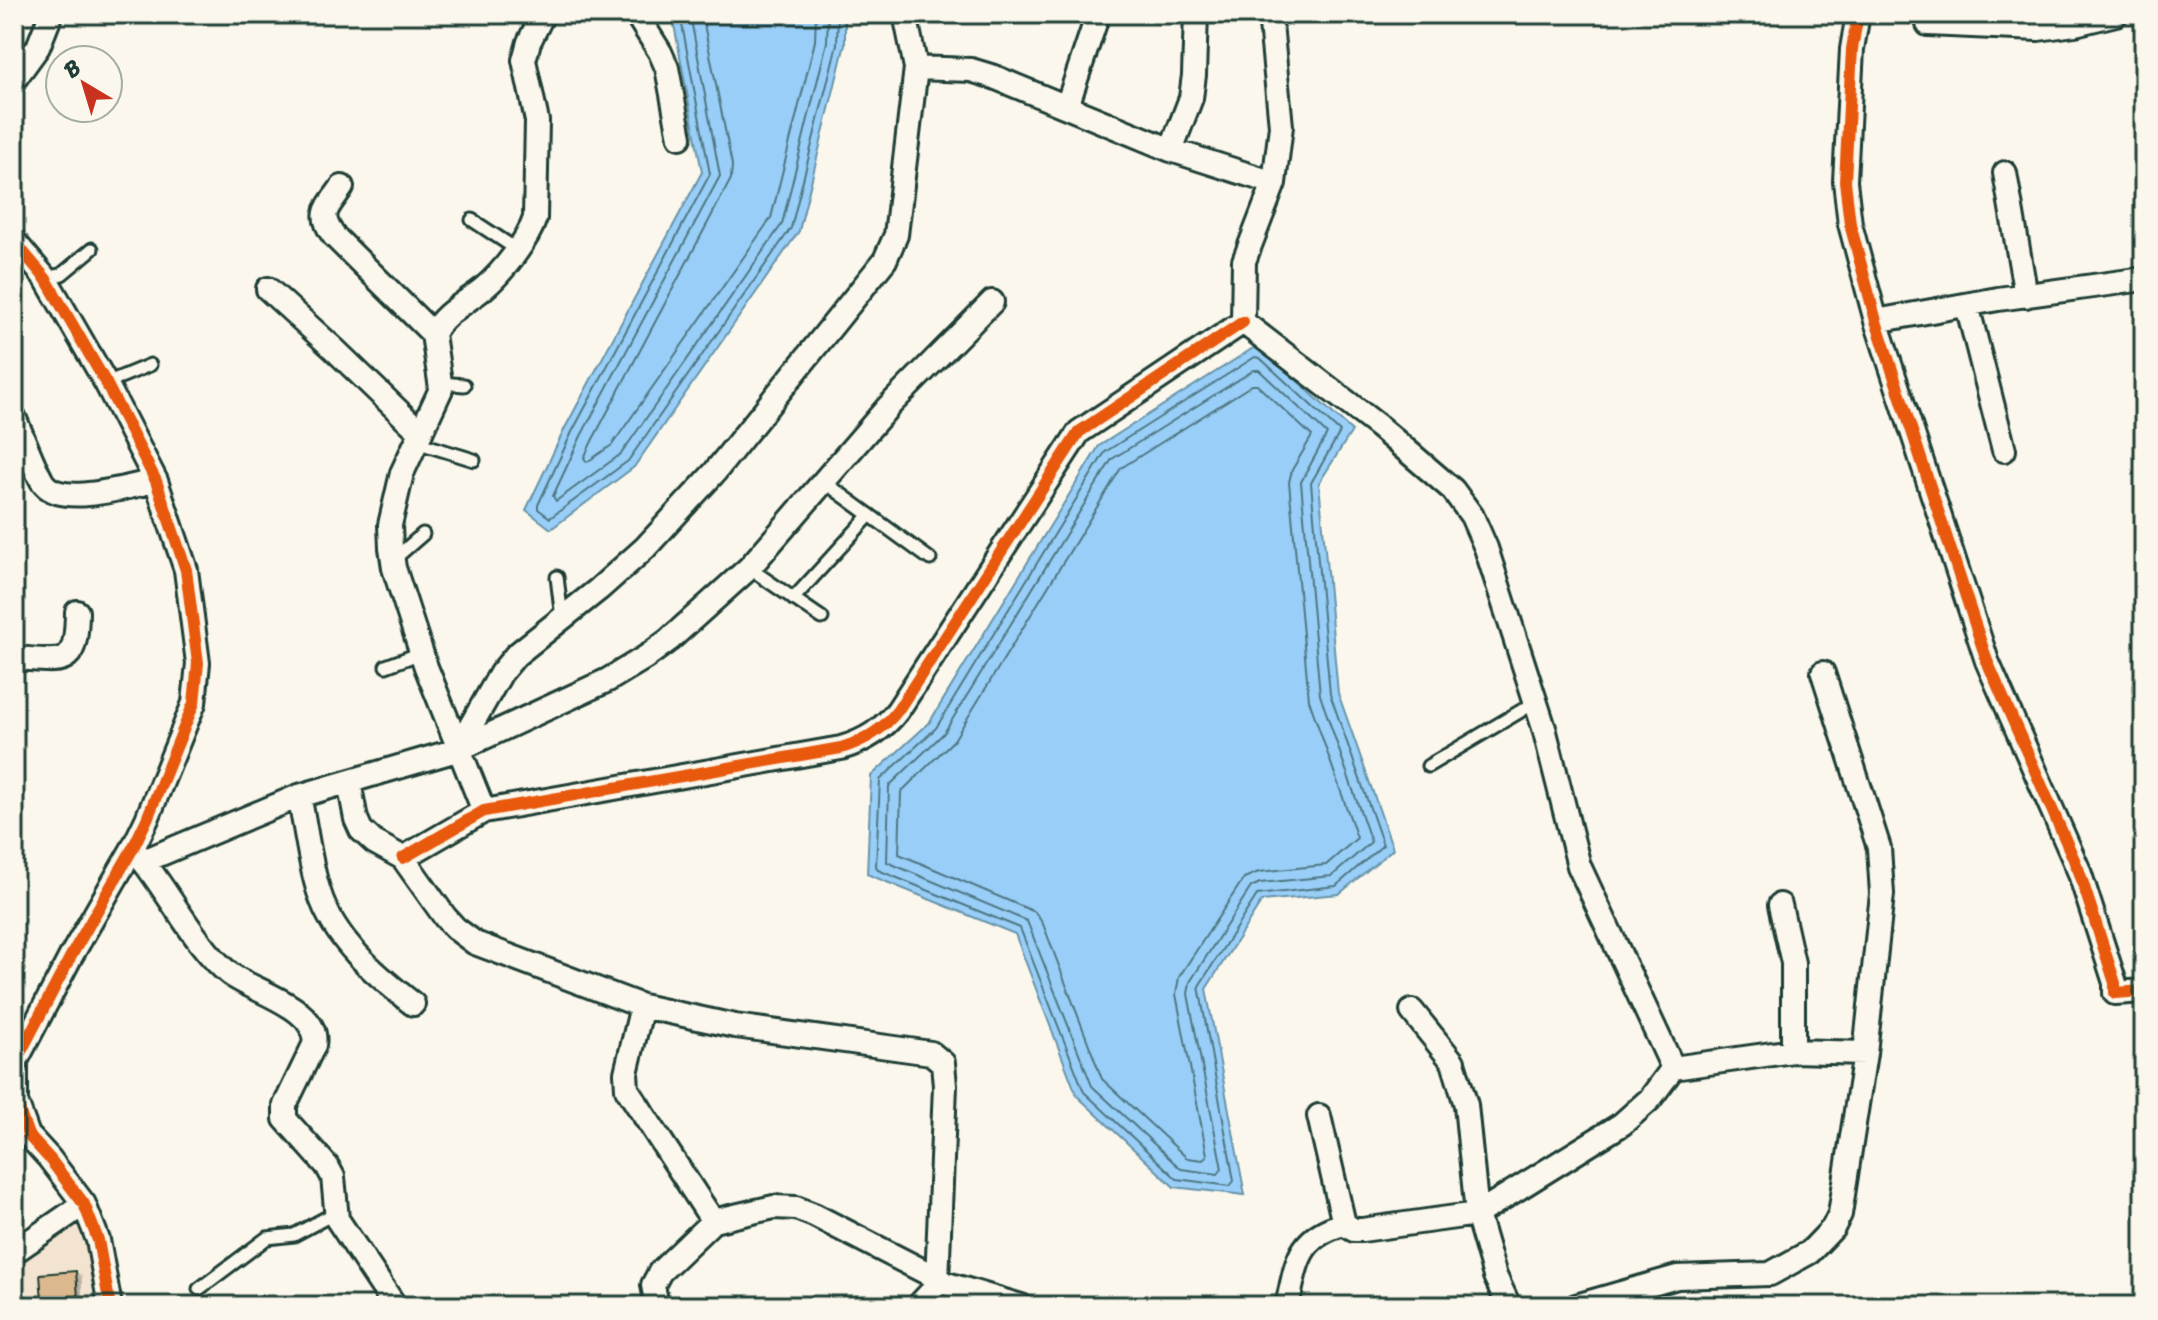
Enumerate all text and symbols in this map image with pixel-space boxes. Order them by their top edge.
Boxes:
north arrow [44,44,124,124]
text: B [55,49,90,88]

